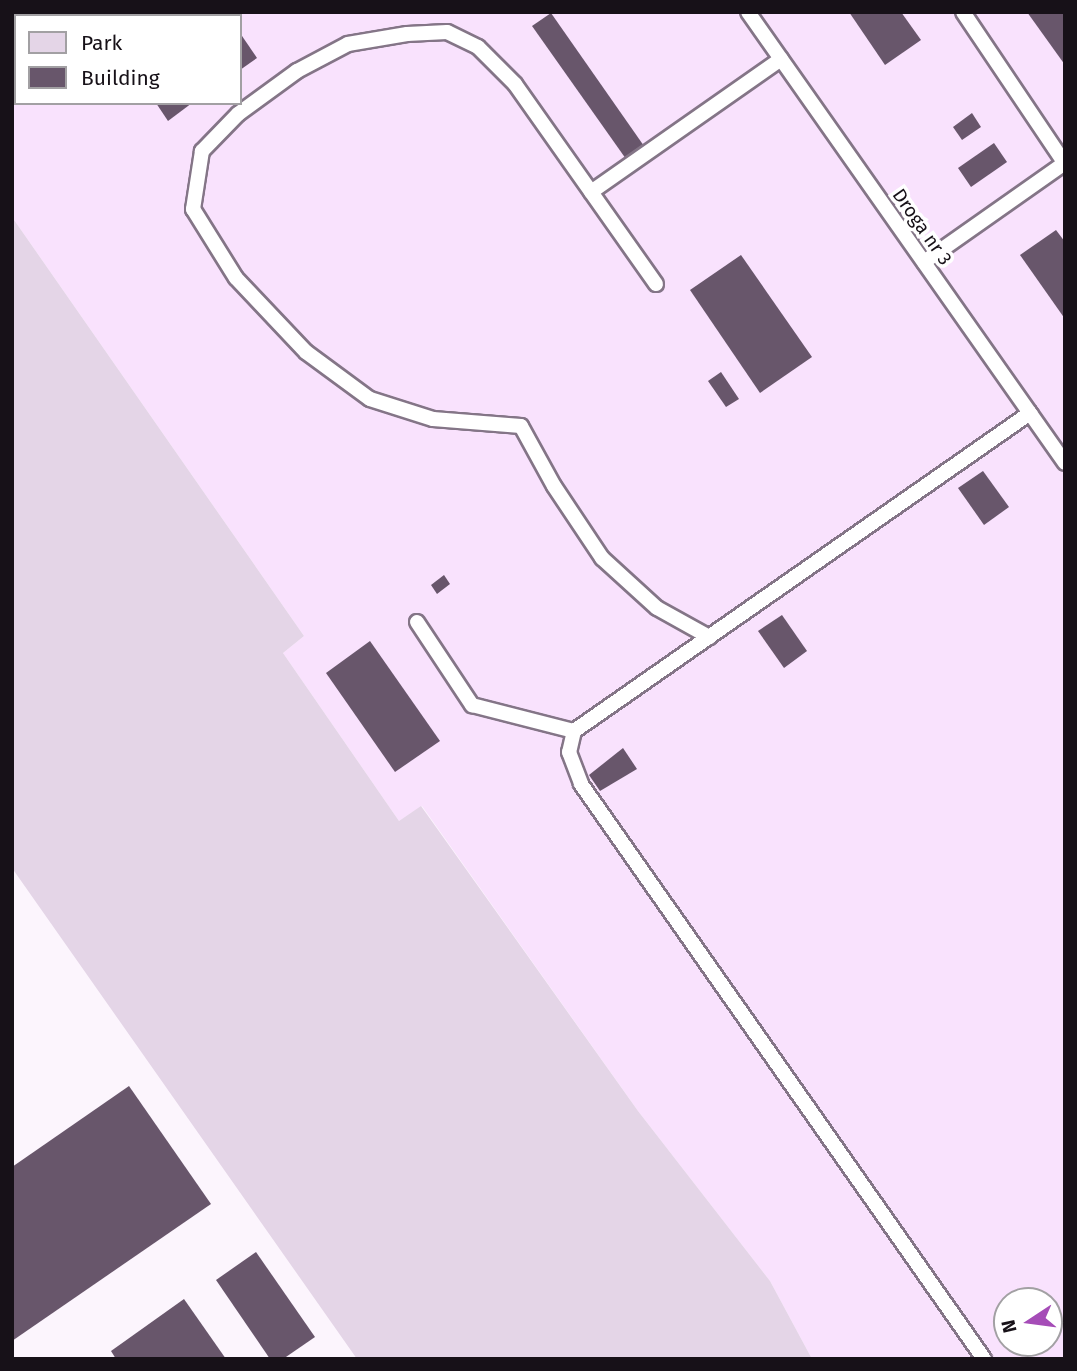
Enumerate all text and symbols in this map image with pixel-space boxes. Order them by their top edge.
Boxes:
legend [14,14,242,105]
text: Park [81,30,122,56]
text: Building [81,65,160,91]
street label: Droga nr 3 [887,184,957,270]
north arrow [993,1287,1063,1357]
text: N [996,1318,1022,1335]

